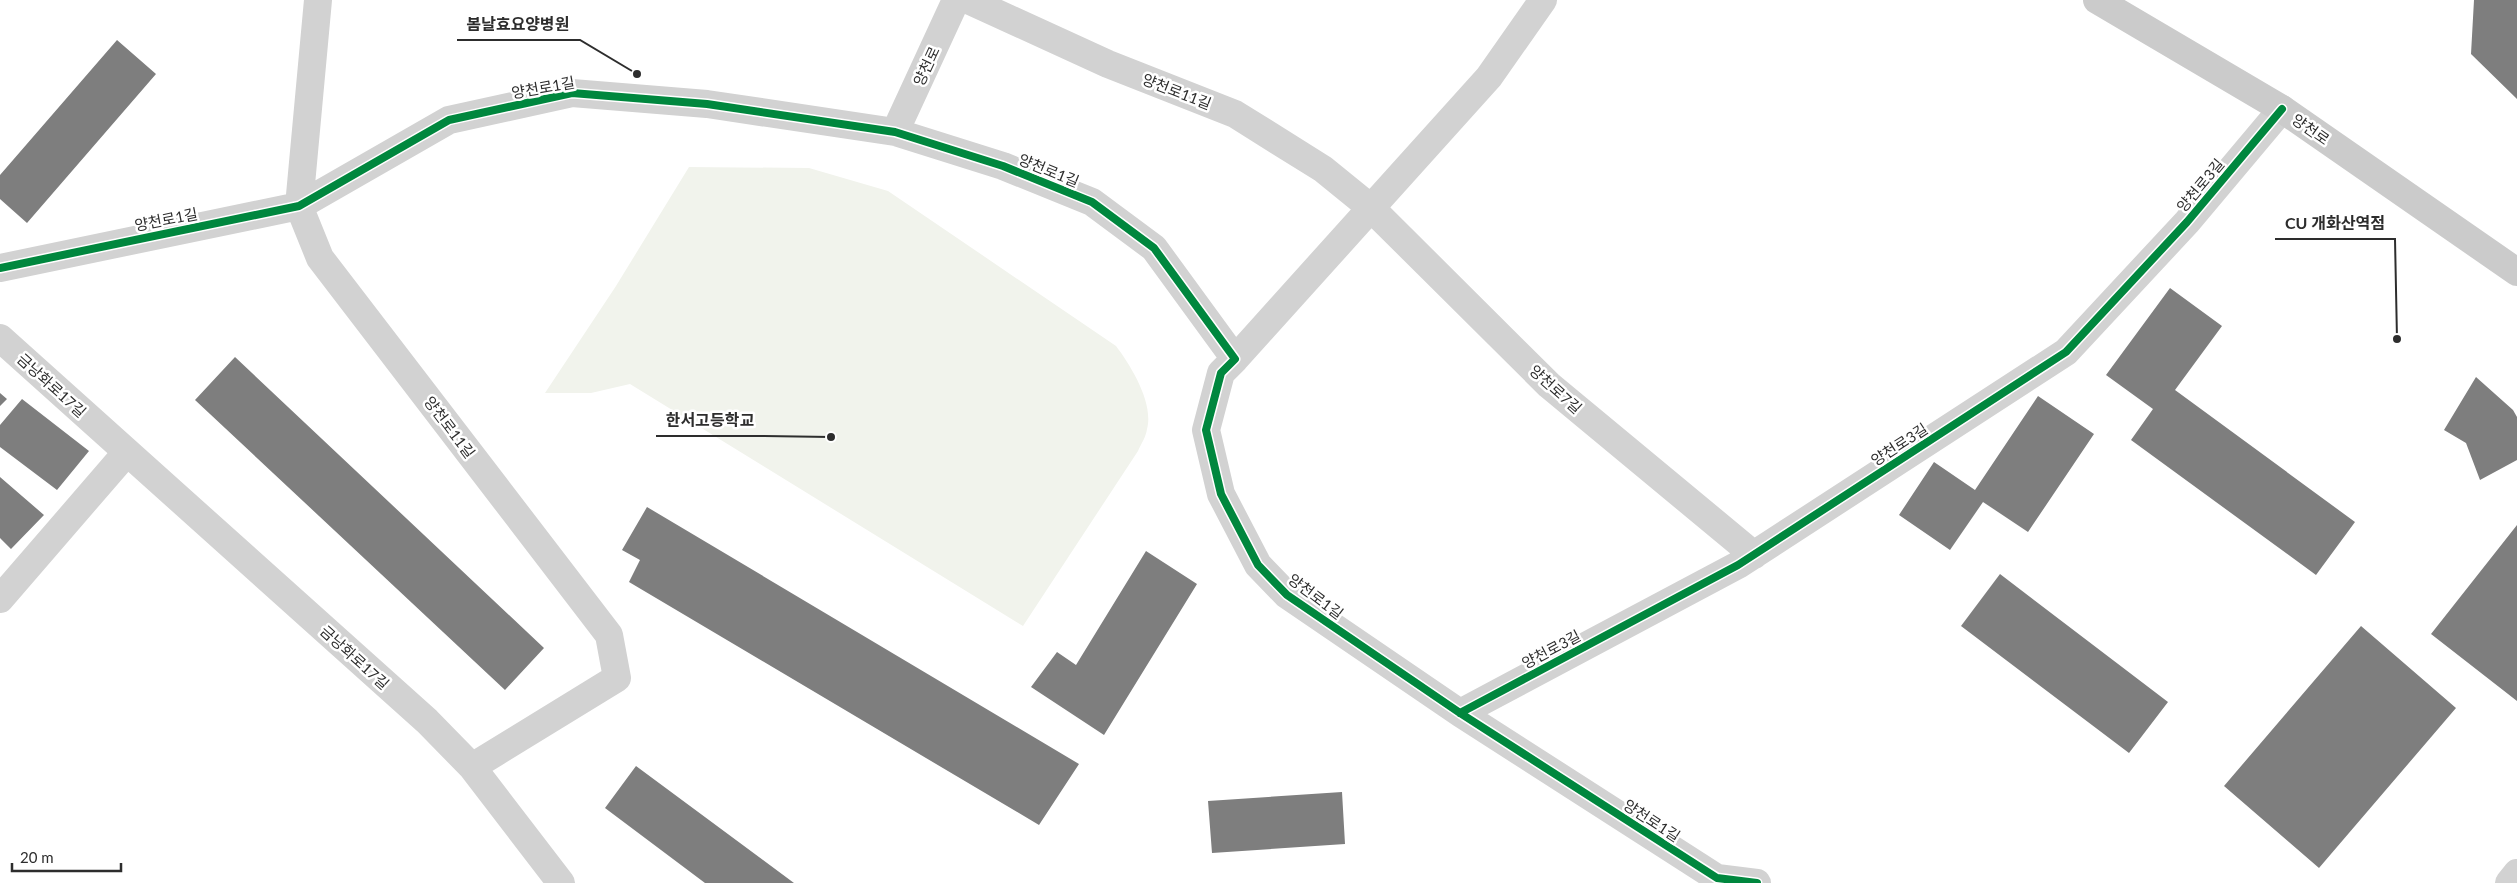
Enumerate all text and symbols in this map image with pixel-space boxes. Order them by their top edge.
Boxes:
callout: 봄날효요양병원 [457,9,580,40]
text: 봄날효요양병원 [466,14,570,33]
street label: 양천로 [909,43,943,89]
street label: 양천로11길 [1140,70,1214,112]
street label: 양천로1길 [510,73,576,101]
street label: 양천로 [2289,110,2333,148]
street label: 양천로1길 [1016,150,1082,190]
street label: 양천로3길 [2173,155,2227,215]
street label: 양천로1길 [133,204,199,234]
callout: CU 개화산역점 [2275,208,2395,239]
text: CU 개화산역점 [2285,213,2385,232]
street label: 금낭화로17길 [14,349,90,421]
street label: 양천로7길 [1526,361,1586,417]
street label: 양천로11길 [421,393,479,461]
callout: 한서고등학교 [656,405,764,436]
text: 한서고등학교 [666,410,754,429]
street label: 양천로3길 [1867,419,1931,469]
street label: 양천로1길 [1285,570,1347,622]
street label: 금낭화로17길 [317,621,393,693]
street label: 양천로3길 [1519,626,1583,672]
street label: 양천로1길 [1620,795,1684,845]
scale bar [12,840,121,872]
text: 20 m [20,848,54,866]

